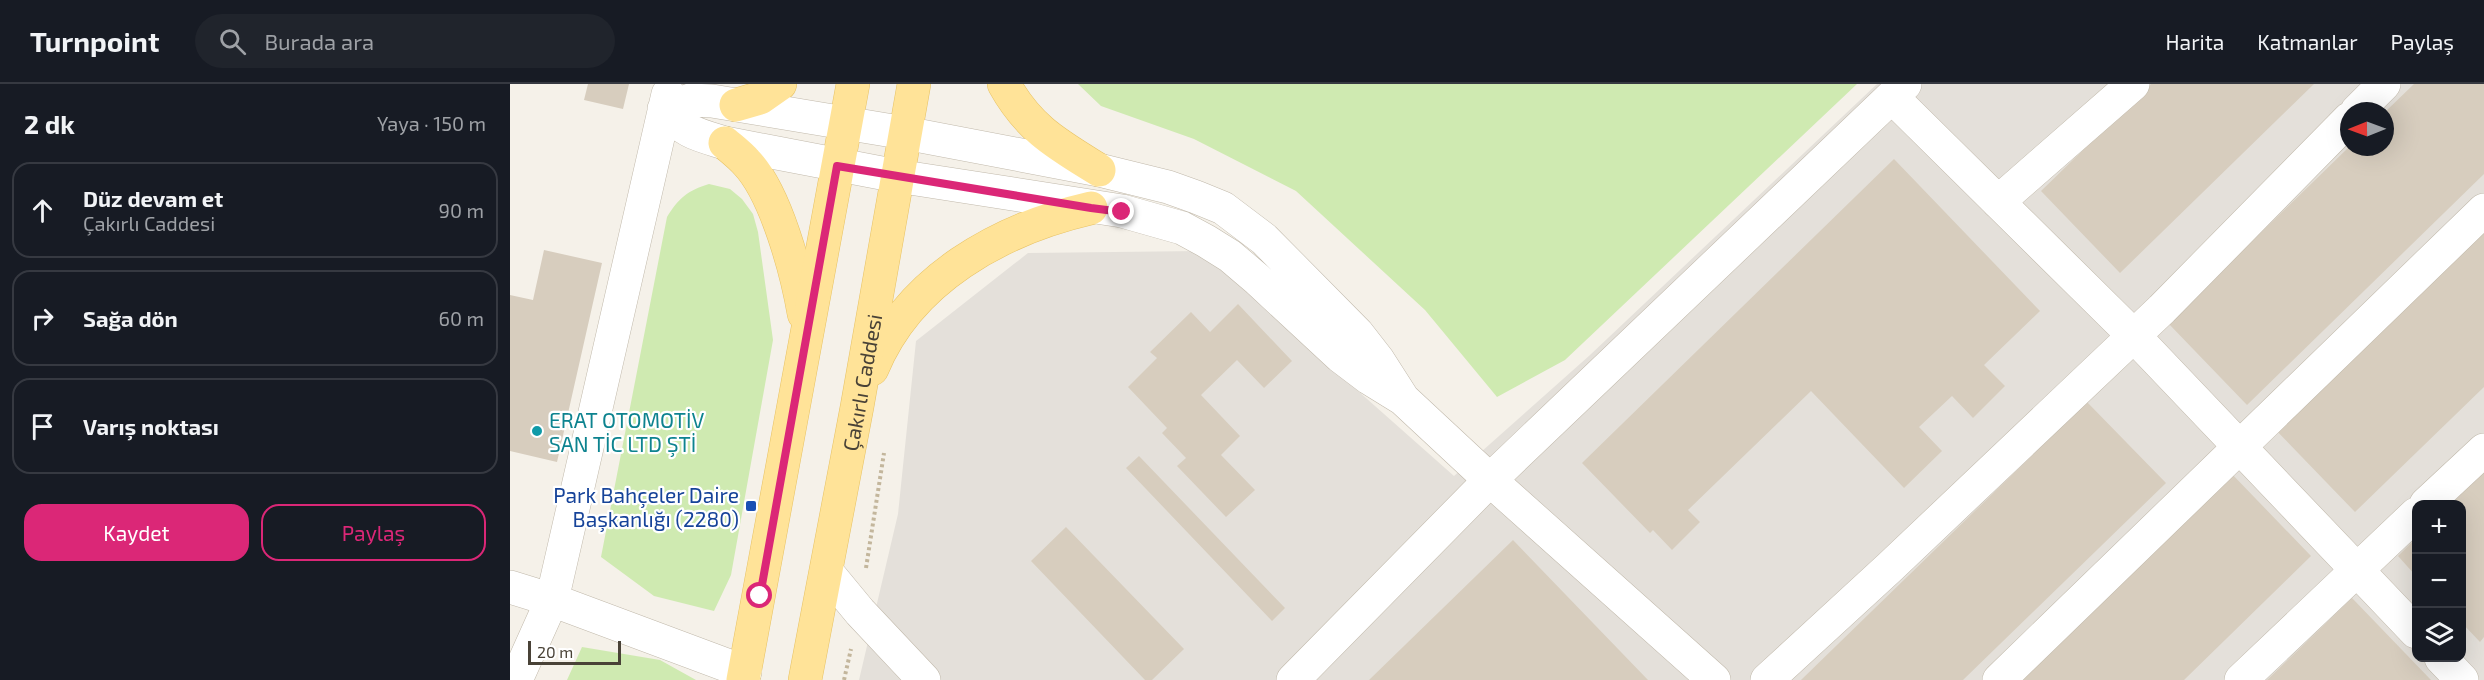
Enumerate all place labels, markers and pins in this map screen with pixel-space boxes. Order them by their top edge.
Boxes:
place label: ERAT OTOMOTİV SAN TİC LTD ŞTİ [549,407,704,458]
marker: ERAT OTOMOTİV SAN TİC LTD ŞTİ [530,424,544,438]
place label: Park Bahçeler Dai̇re Başkanlığı (2280) [553,482,739,533]
marker: Park Bahçeler Dai̇re Başkanlığı (2280) [744,499,758,513]

